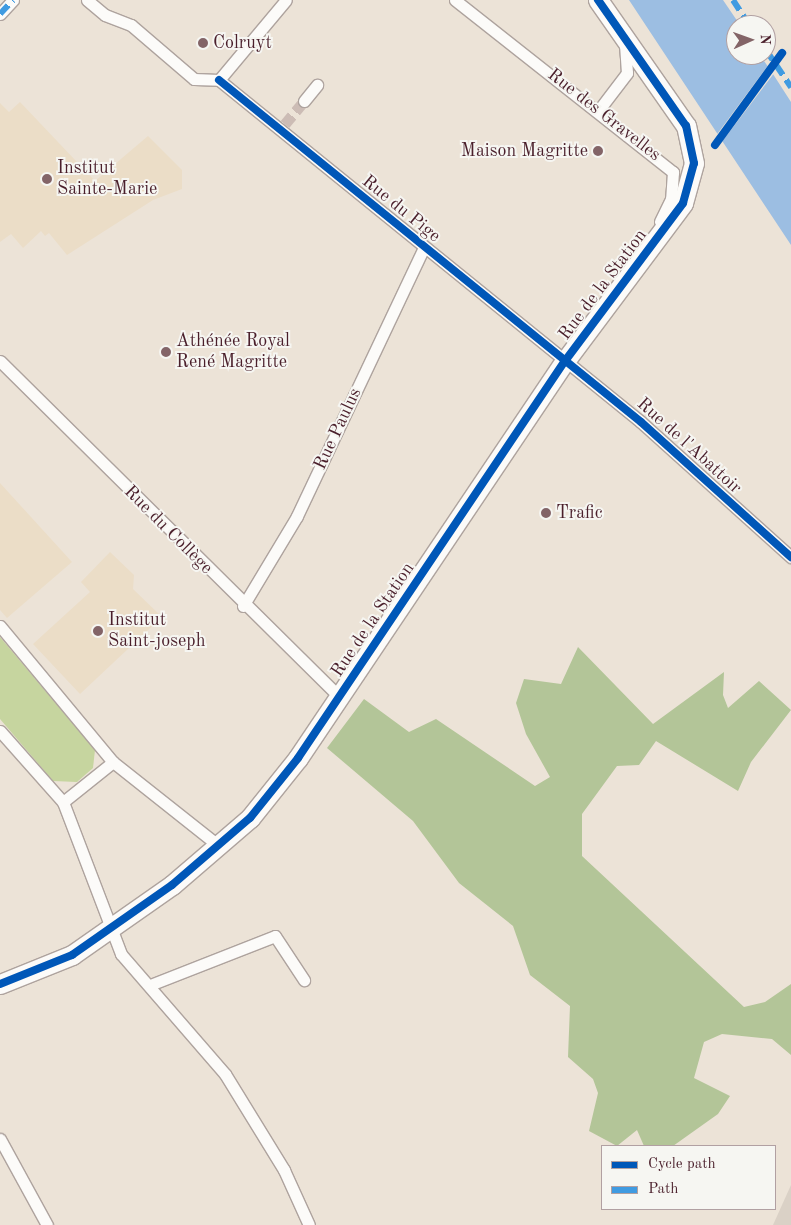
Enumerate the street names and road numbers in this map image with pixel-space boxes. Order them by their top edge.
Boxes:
street label: Rue des Gravelles [543,64,665,166]
street label: Rue du Pige [357,171,445,247]
street label: Rue de la Station [554,225,652,345]
street label: Rue Paulus [310,385,366,473]
street label: Rue de l'Abattoir [632,393,746,499]
street label: Rue du Collège [119,481,217,579]
street label: Rue de la Station [327,559,419,681]

